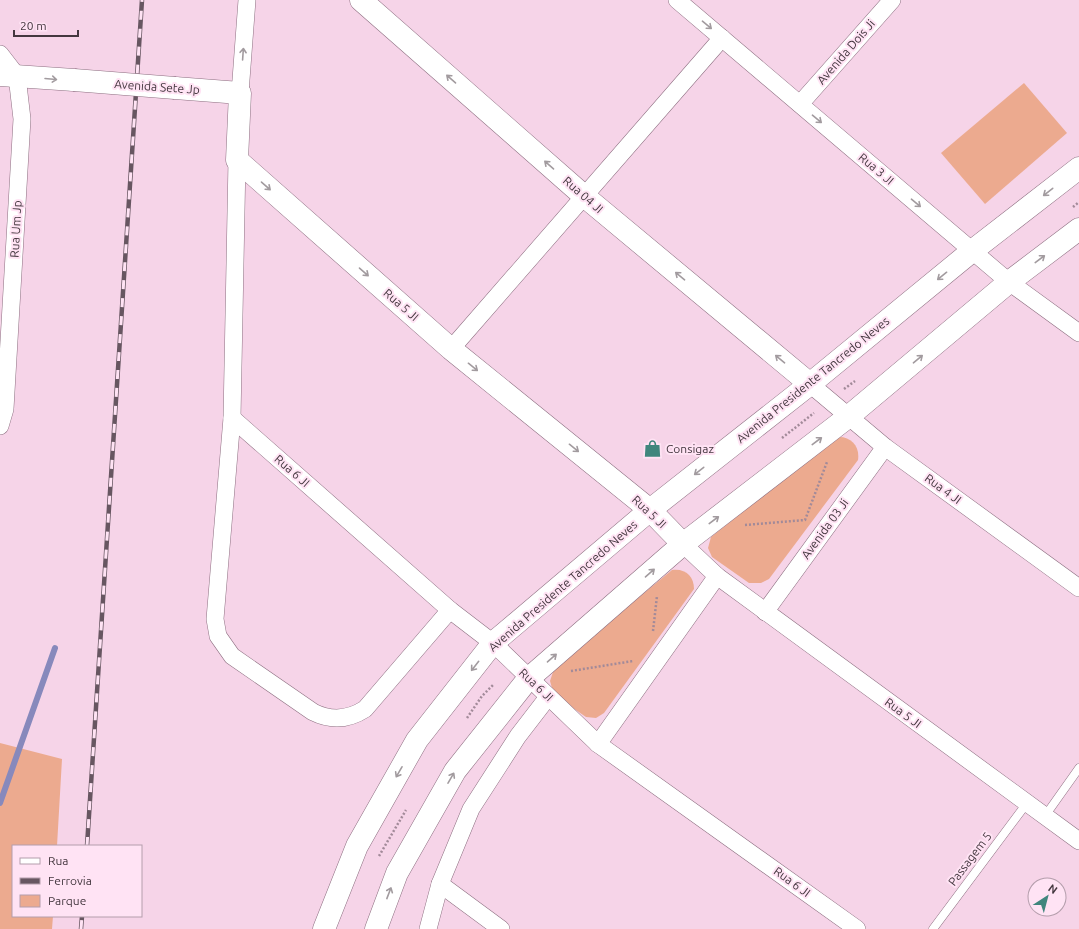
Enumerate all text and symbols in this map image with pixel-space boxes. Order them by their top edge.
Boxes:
scale bar [14,12,78,38]
street label: Avenida Dois Ji [814,17,877,87]
text: 20 m [20,19,47,32]
one-way arrow [702,21,712,30]
one-way arrow [239,48,246,61]
one-way arrow [446,74,456,84]
one-way arrow [44,75,57,82]
street label: Avenida Sete Jp [114,77,200,96]
one-way arrow [811,114,822,123]
street label: Rua 3 JI [856,150,896,187]
one-way arrow [544,160,554,169]
street label: Rua 04 JI [561,174,606,215]
one-way arrow [261,181,271,190]
one-way arrow [1043,188,1054,196]
one-way arrow [910,198,921,207]
street label: Rua Um Jp [8,200,23,258]
one-way arrow [1035,254,1046,263]
one-way arrow [359,268,369,277]
one-way arrow [675,271,685,280]
one-way arrow [937,271,947,280]
street label: Rua 5 JI [381,286,421,323]
street label: Avenida Presidente Tancredo Neves [734,314,892,445]
one-way arrow [775,355,785,364]
one-way arrow [912,355,923,364]
one-way arrow [467,362,478,371]
one-way arrow [811,437,822,446]
shop icon: Consigaz [643,439,663,459]
place label: Consigaz [666,442,714,455]
one-way arrow [568,444,579,453]
street label: Rua 6 JI [272,452,312,489]
one-way arrow [693,467,704,476]
street label: Rua 4 JI [923,471,964,506]
street label: Rua 5 JI [630,493,669,531]
street label: Avenida 03 Ji [798,496,851,561]
one-way arrow [708,516,719,525]
street label: Avenida Presidente Tancredo Neves [486,518,640,654]
one-way arrow [645,568,656,577]
one-way arrow [547,653,557,662]
one-way arrow [470,661,479,672]
street label: Rua 6 JI [517,666,556,704]
street label: Rua 5 JI [883,695,924,730]
one-way arrow [394,766,402,778]
one-way arrow [447,772,455,784]
street label: Passagem 5 [945,830,994,888]
legend [12,845,142,917]
text: Rua [48,854,69,867]
street label: Rua 6 JI [772,864,813,899]
text: Ferrovia [48,874,92,887]
north arrow [1027,877,1067,917]
text: N [1046,882,1060,896]
one-way arrow [386,887,394,899]
text: Parque [48,894,86,907]

